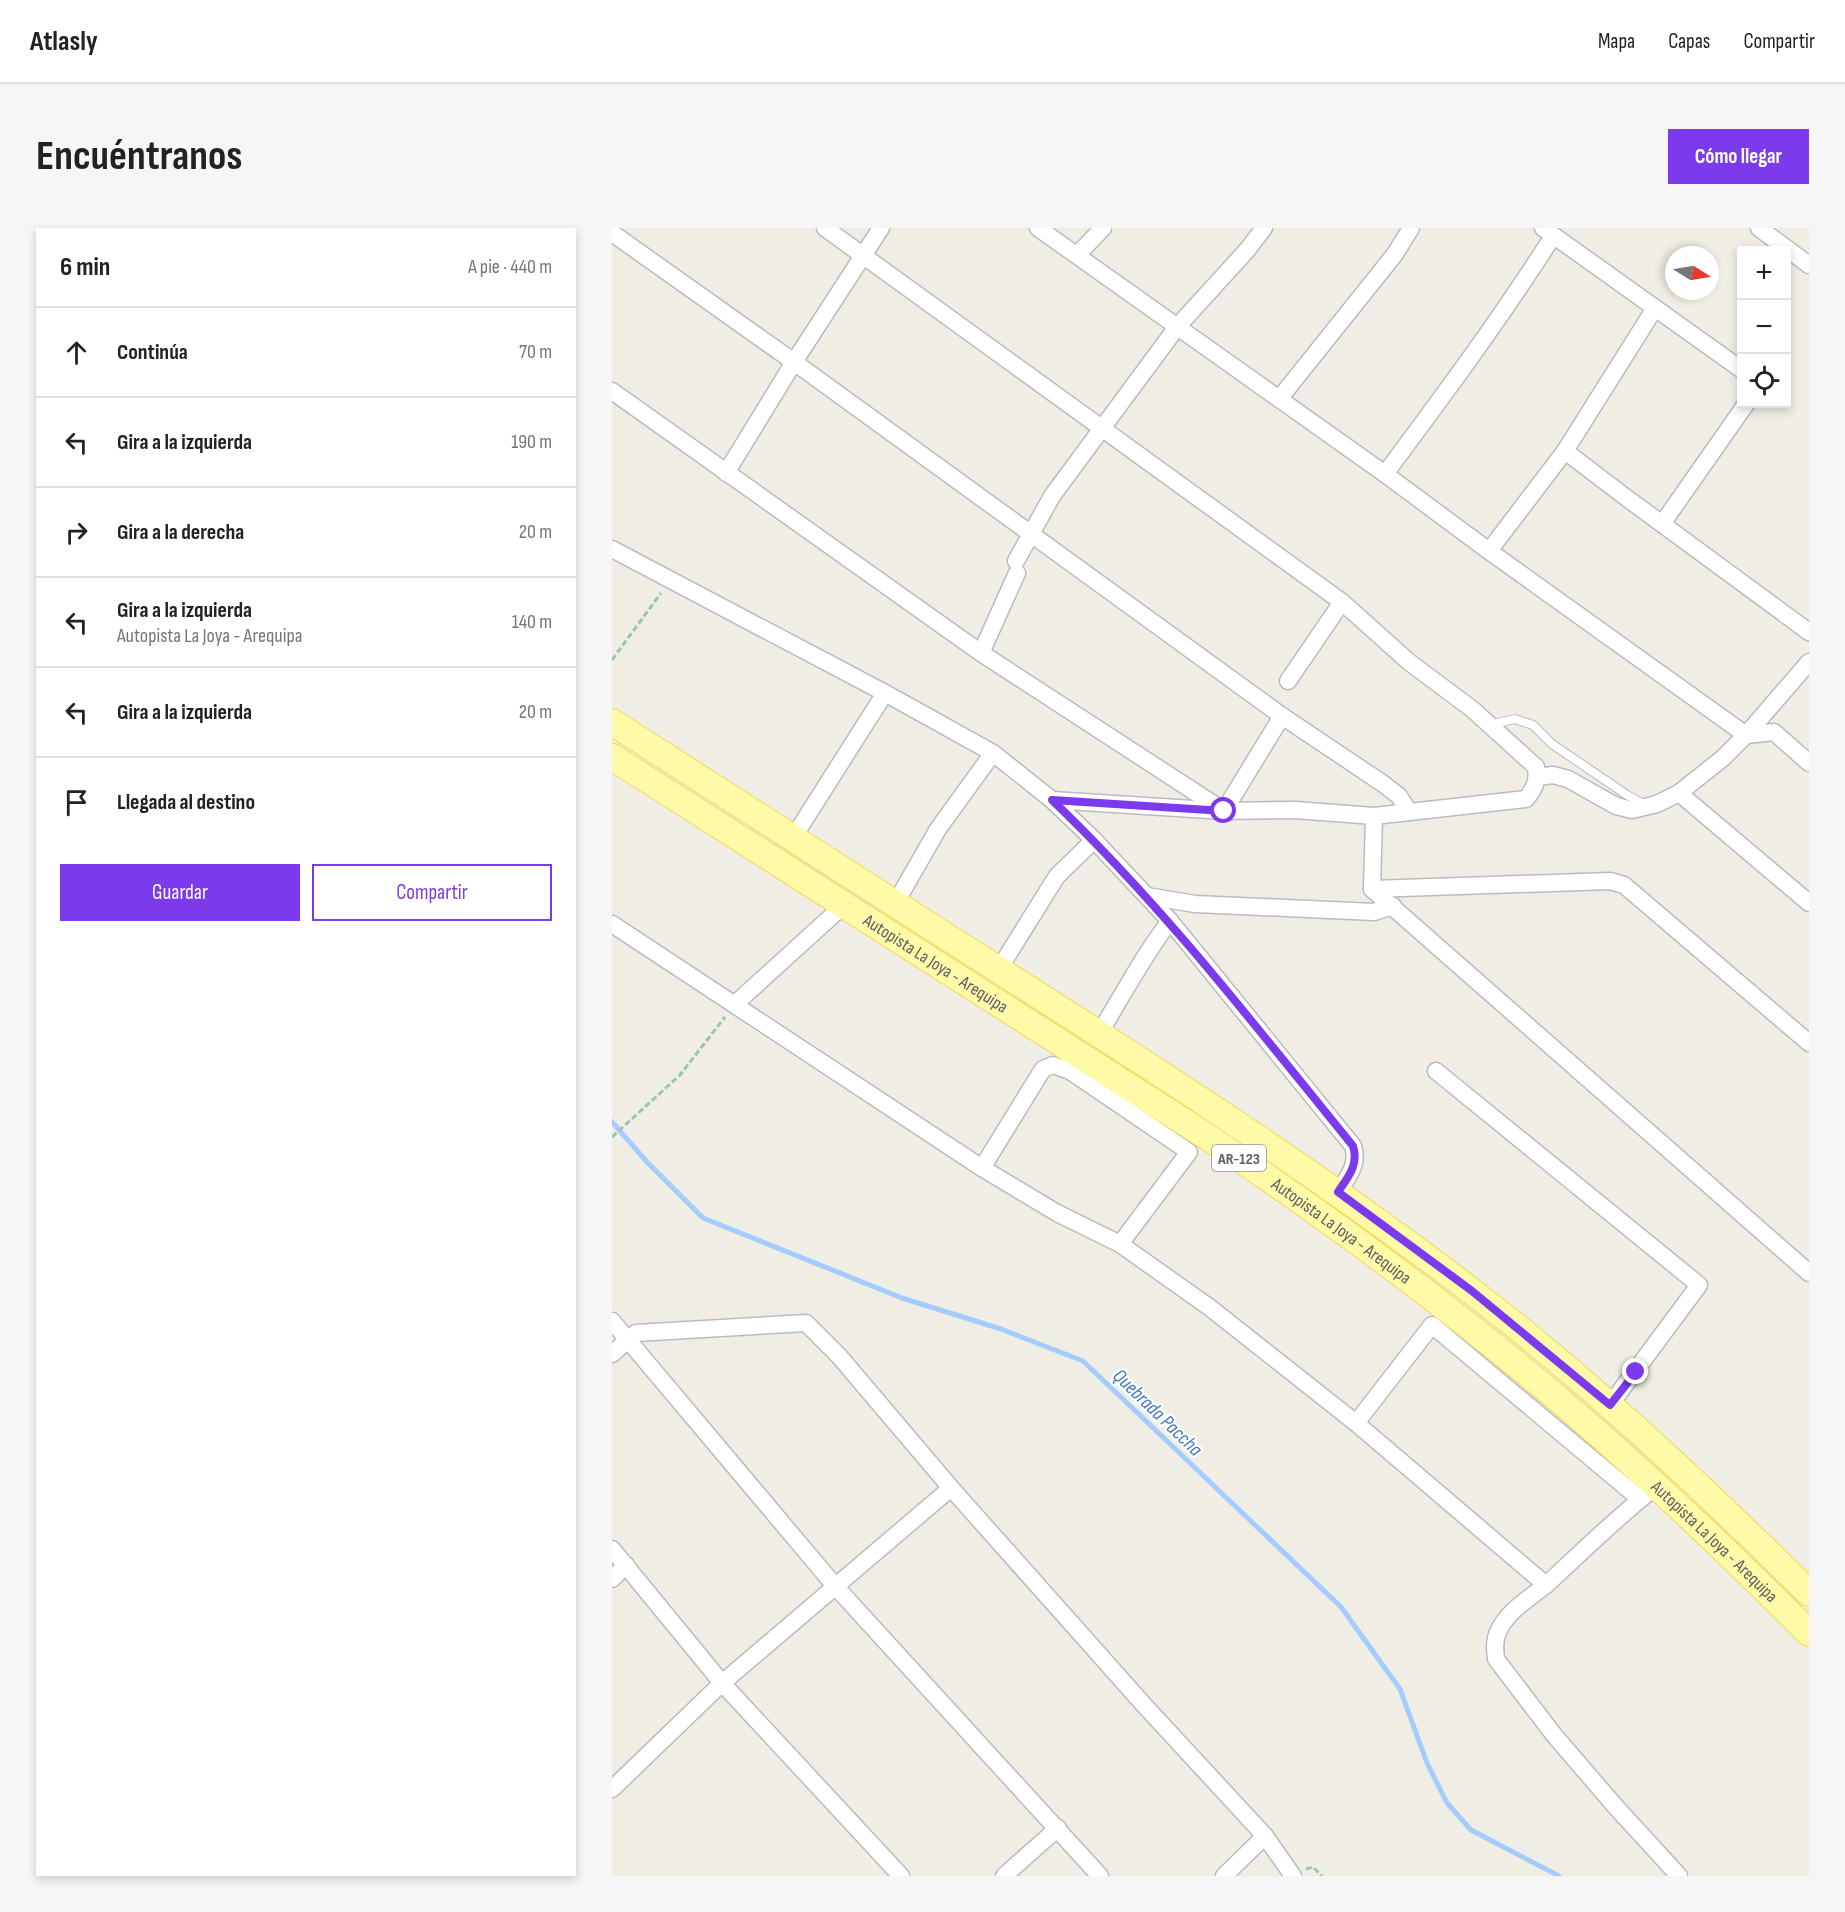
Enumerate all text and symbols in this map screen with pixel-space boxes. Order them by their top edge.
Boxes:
text: Atlasly [30,25,98,58]
text: Mapa [1598,29,1635,54]
text: Capas [1668,29,1710,54]
text: Compartir [1743,29,1815,54]
button: Cómo llegar [1668,129,1809,184]
text: Encuéntranos [36,131,242,182]
north arrow [1665,246,1719,300]
map controls [1737,246,1791,408]
button: + [1737,246,1791,300]
text: 6 min [60,252,110,283]
text: A pie · 440 m [468,255,552,279]
button: − [1737,300,1791,354]
icon: ahead [60,336,93,369]
text: Continúa [117,339,188,366]
text: 70 m [519,340,552,364]
button: locate [1737,354,1791,408]
icon: left [60,426,93,459]
text: Gira a la izquierda [117,429,252,456]
text: 190 m [511,430,552,454]
icon: right [60,516,93,549]
text: Gira a la derecha [117,519,244,546]
text: 20 m [519,520,552,544]
text: Gira a la izquierda [117,597,252,624]
icon: left [60,606,93,639]
text: 140 m [512,610,552,634]
text: Autopista La Joya - Arequipa [117,624,302,648]
icon: left [60,696,93,729]
text: Gira a la izquierda [117,699,252,726]
text: 20 m [519,700,552,724]
icon: arrive [60,786,93,819]
text: Llegada al destino [117,789,255,816]
route start [1210,797,1236,823]
button: Guardar [60,864,300,921]
button: Compartir [312,864,552,921]
street label: Autopista La Joya - Arequipa [859,910,1012,1018]
road number: AR-123 [1212,1145,1266,1171]
street label: Autopista La Joya - Arequipa [1267,1173,1415,1289]
route end [1622,1358,1648,1384]
water label: Quebrada Paccha [1108,1364,1207,1461]
street label: Autopista La Joya - Arequipa [1646,1476,1782,1607]

